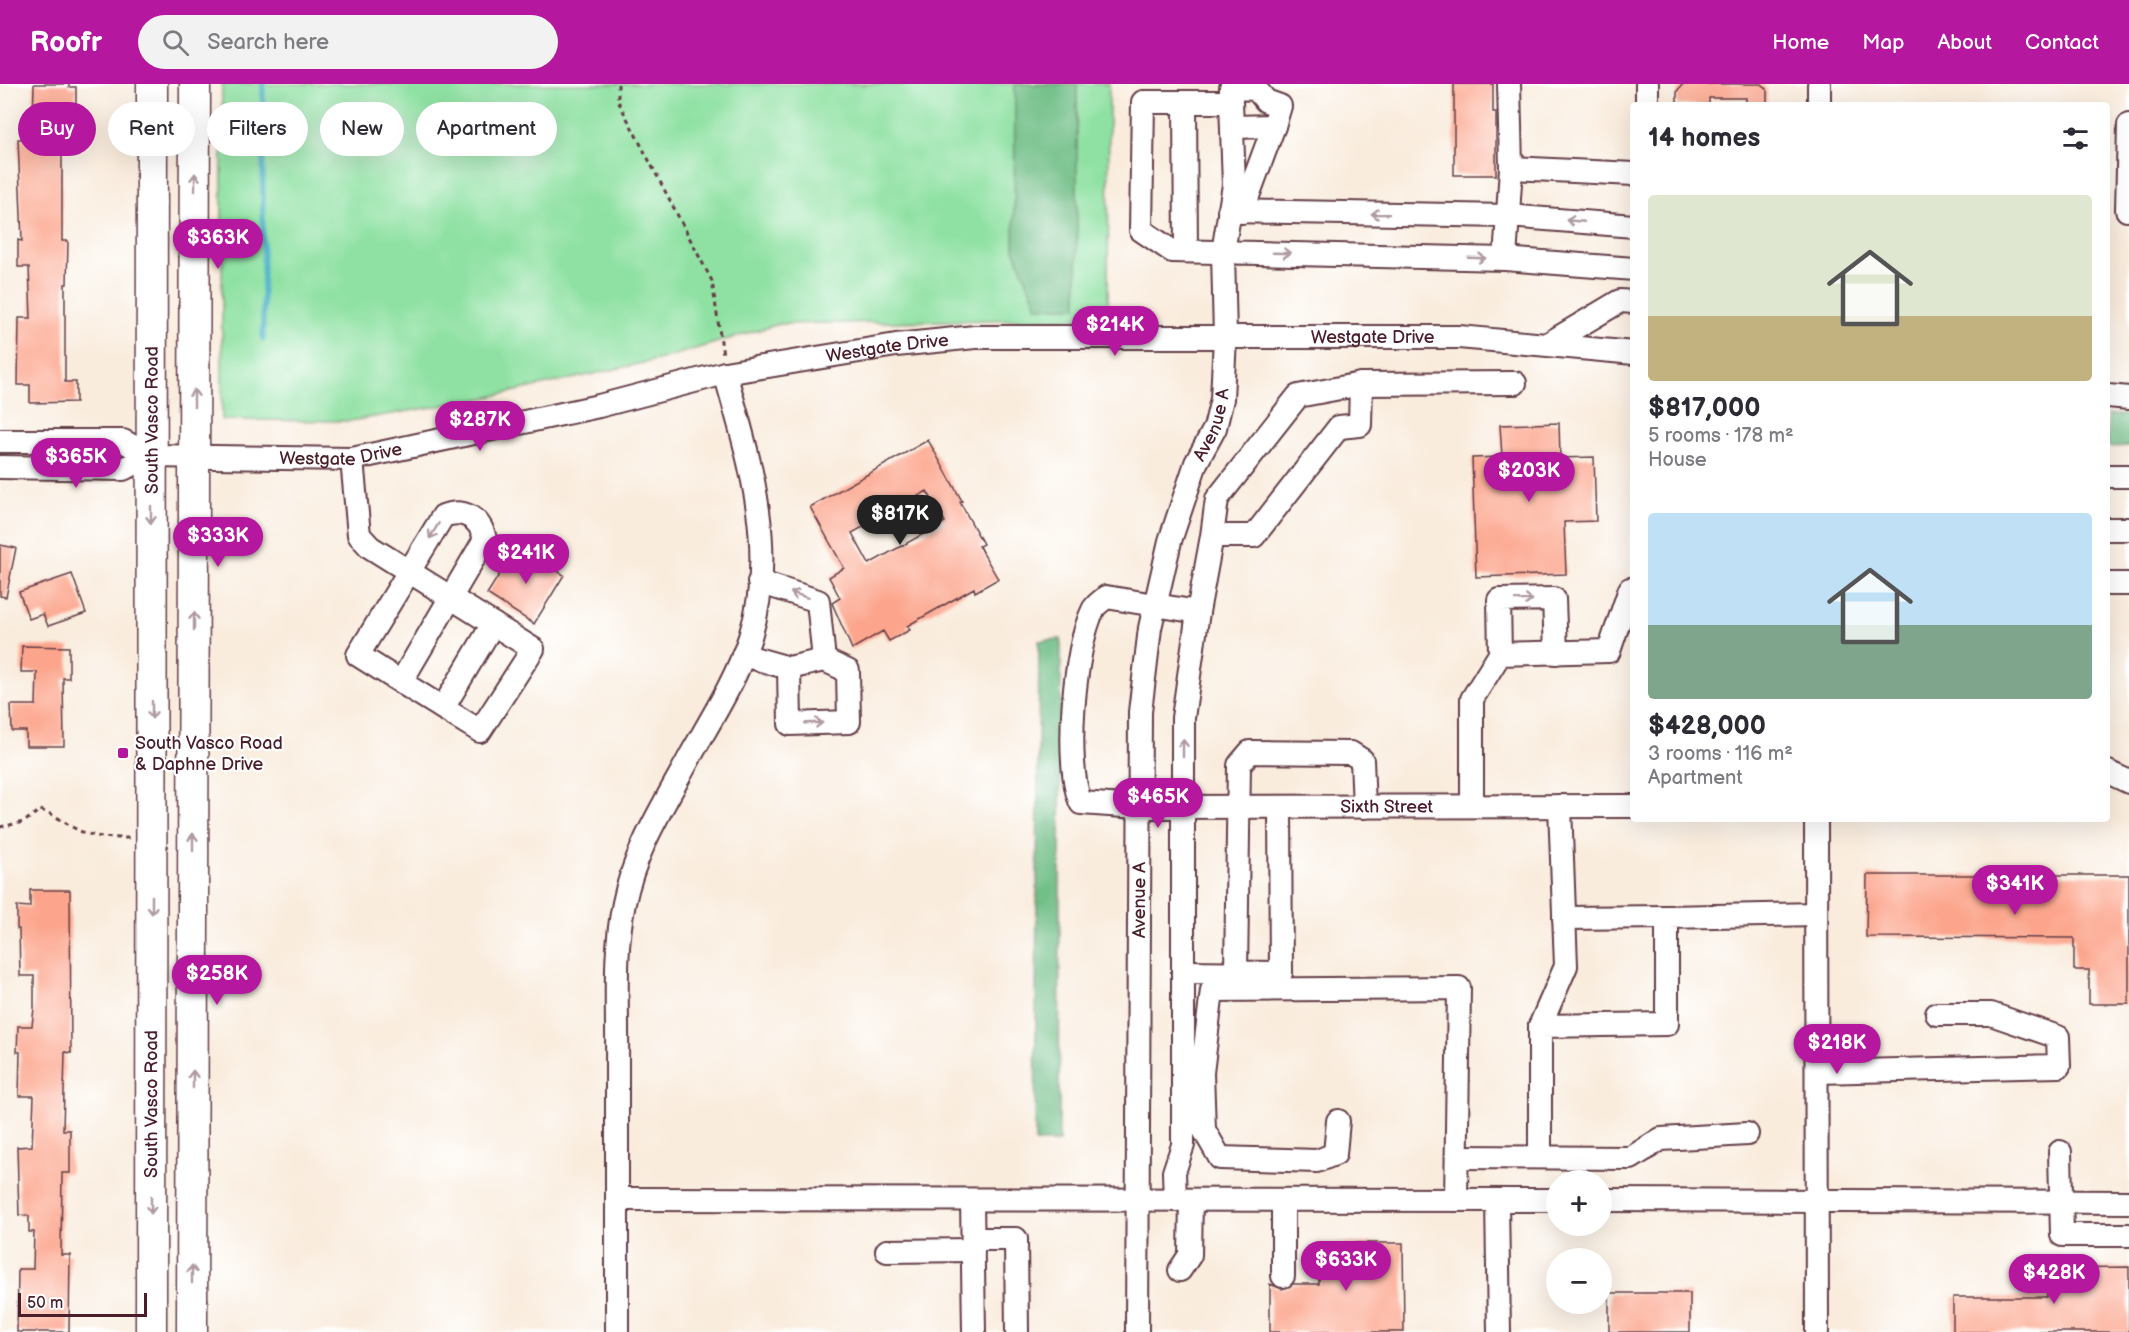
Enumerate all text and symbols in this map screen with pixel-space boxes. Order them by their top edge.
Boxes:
search box [138,15,558,69]
text: Roofr [30,26,102,59]
icon: search [159,26,192,59]
text: Search here [207,29,329,56]
text: Home [1772,30,1829,55]
text: Map [1862,30,1904,55]
text: About [1937,30,1992,55]
text: Contact [2025,30,2099,55]
chip: Buy [18,102,96,156]
chip: Rent [108,102,195,156]
chip: Filters [207,102,308,156]
chip: New [320,102,404,156]
chip: Apartment [416,102,557,156]
icon: filters [2059,122,2092,155]
text: 14 homes [1648,123,1760,154]
one-way arrow [189,173,201,193]
one-way arrow [1371,208,1391,220]
one-way arrow [1566,215,1586,226]
pin: $363K [176,219,260,270]
text: $363K [187,226,249,250]
icon: home [1816,234,1924,342]
one-way arrow [1271,248,1291,259]
one-way arrow [1466,253,1486,264]
pin: $214K [1073,306,1157,357]
text: $214K [1086,313,1144,337]
street label: Westgate Drive [1311,327,1435,348]
street label: Westgate Drive [824,329,950,367]
street label: South Vasco Road [141,346,162,494]
street label: Avenue A [1189,388,1233,465]
one-way arrow [188,389,200,409]
text: $817,000 [1648,393,1760,424]
pin: $287K [438,401,522,452]
text: $287K [449,408,511,432]
text: 5 rooms · 178 m² [1648,424,1794,448]
pin: $365K [34,438,118,489]
street label: Westgate Drive [279,438,404,470]
text: $365K [45,445,107,469]
text: House [1648,448,1707,472]
pin: $203K [1487,452,1571,503]
text: $203K [1498,459,1560,483]
pin: $817K [858,495,942,546]
text: $817K [871,502,929,526]
one-way arrow [145,504,157,524]
pin: $333K [176,517,260,568]
one-way arrow [427,522,439,539]
text: $333K [187,524,249,548]
pin: $241K [484,534,568,585]
text: $241K [497,541,555,565]
icon: home [1816,552,1924,660]
one-way arrow [790,589,809,600]
one-way arrow [1514,594,1534,606]
one-way arrow [188,612,200,632]
one-way arrow [146,699,158,719]
text: $428,000 [1648,711,1766,742]
one-way arrow [803,718,823,729]
place label: South Vasco Road & Daphne Drive [135,733,283,775]
one-way arrow [1177,738,1189,758]
text: 3 rooms · 116 m² [1648,742,1793,766]
marker: South Vasco Road & Daphne Drive [116,746,130,760]
text: Apartment [1648,766,1743,790]
pin: $465K [1116,778,1200,829]
text: $465K [1127,785,1189,809]
street label: Sixth Street [1340,796,1434,817]
one-way arrow [187,832,199,852]
street label: Avenue A [1128,862,1150,938]
pin: $341K [1973,865,2057,916]
text: $341K [1986,872,2044,896]
one-way arrow [146,894,158,914]
pin: $258K [175,955,259,1006]
text: $258K [186,962,248,986]
pin: $218K [1795,1024,1879,1075]
street label: South Vasco Road [141,1030,162,1178]
text: $218K [1808,1031,1866,1055]
one-way arrow [187,1069,199,1089]
map controls [1546,1170,1612,1314]
button: + [1546,1170,1612,1236]
one-way arrow [145,1194,157,1214]
pin: $633K [1304,1241,1388,1292]
text: $633K [1315,1248,1377,1272]
button: − [1546,1248,1612,1314]
pin: $428K [2012,1254,2096,1305]
text: $428K [2023,1261,2085,1285]
one-way arrow [186,1264,198,1284]
scale bar [18,1290,147,1318]
text: 50 m [27,1294,63,1313]

